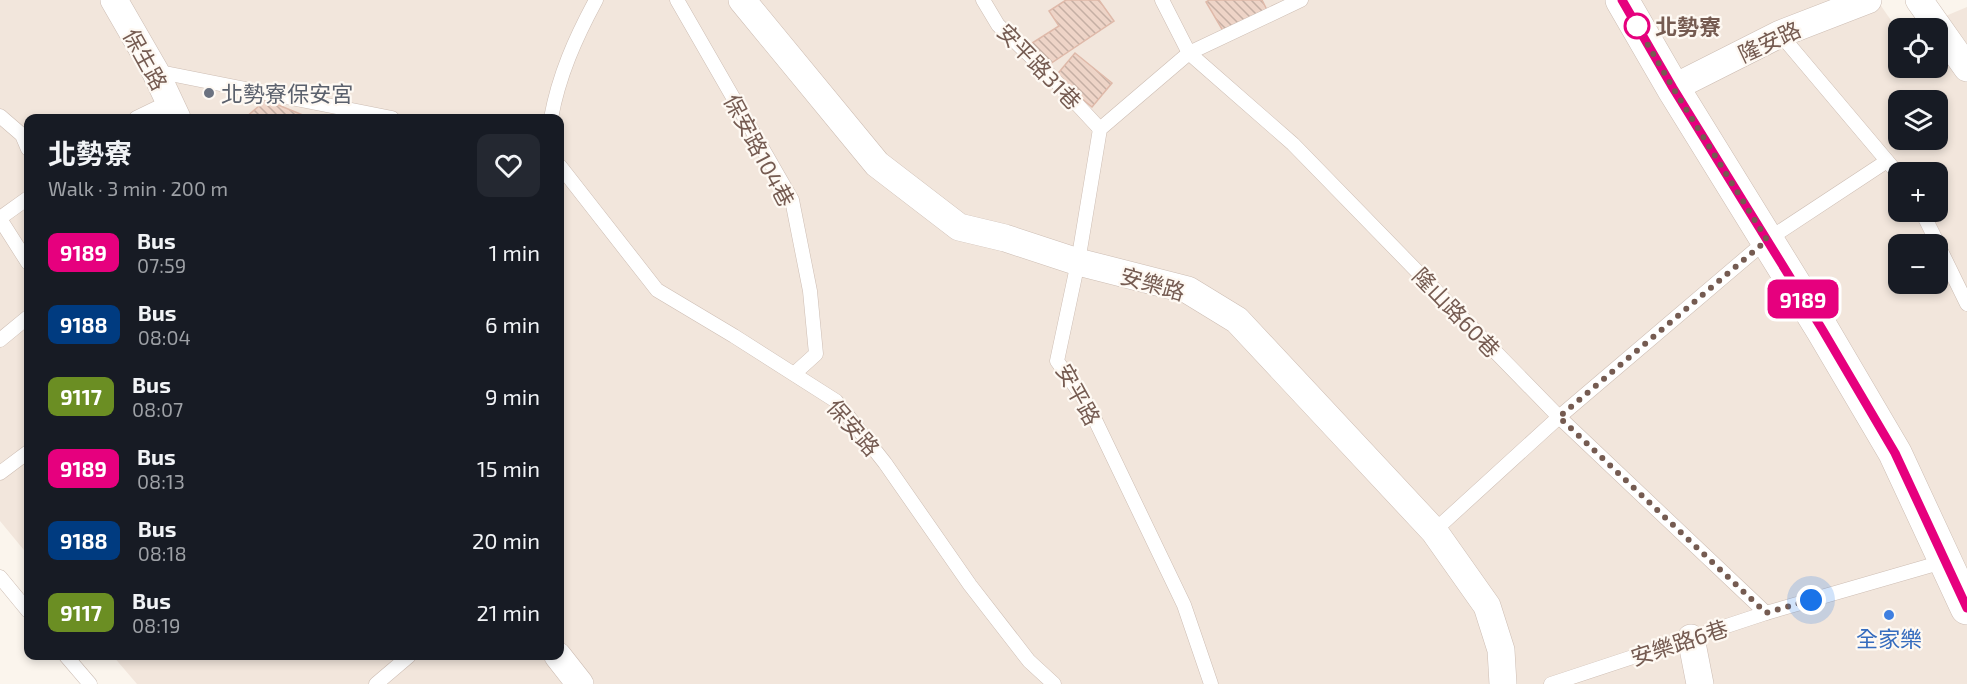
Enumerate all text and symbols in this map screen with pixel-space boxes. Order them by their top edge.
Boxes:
marker: 北勢寮 [1624,13,1650,39]
place label: 北勢寮 [1655,13,1721,39]
street label: 隆安路 [1734,15,1804,67]
street label: 安平路31巷 [993,18,1087,114]
map controls [1888,18,1948,294]
button: locate [1888,18,1948,78]
street label: 保生路 [119,24,173,94]
place label: 北勢寮保安宮 [221,80,353,106]
marker: 北勢寮保安宮 [202,86,216,100]
street label: 保安路104巷 [720,89,800,211]
button: layers [1888,90,1948,150]
button: heart [477,134,540,197]
text: 北勢寮 [48,136,132,170]
button: + [1888,162,1948,222]
text: Walk · 3 min · 200 m [48,176,228,200]
text: Bus [137,227,176,253]
button: − [1888,234,1948,294]
text: 1 min [489,239,540,265]
text: 9189 [60,240,107,265]
text: 07:59 [137,253,186,277]
street label: 安樂路 [1118,261,1188,305]
street label: 隆山路60巷 [1408,262,1506,362]
line badge: 9189 [1761,280,1845,318]
text: 9189 [1780,287,1826,312]
text: Bus [138,299,176,325]
text: 6 min [485,311,540,337]
text: 9188 [60,312,108,337]
text: 08:04 [138,325,191,349]
street label: 安平路 [1052,359,1106,429]
text: Bus [132,371,171,397]
text: 9 min [485,383,540,409]
text: 9117 [60,384,102,409]
street label: 保安路 [823,394,885,460]
text: 08:07 [132,397,183,421]
text: Bus [137,443,176,469]
text: 15 min [477,455,540,481]
text: 9189 [60,456,107,481]
text: 08:13 [137,469,185,493]
text: Bus [138,515,176,541]
text: 20 min [472,527,540,553]
text: 9188 [60,528,108,553]
text: 08:18 [138,541,187,565]
your location [1796,585,1826,615]
text: Bus [132,587,171,613]
text: 21 min [476,599,540,625]
text: 9117 [60,600,102,625]
marker: 全家樂 [1882,608,1896,622]
text: 08:19 [132,613,180,637]
street label: 安樂路6巷 [1627,614,1731,670]
place label: 全家樂 [1856,625,1922,651]

